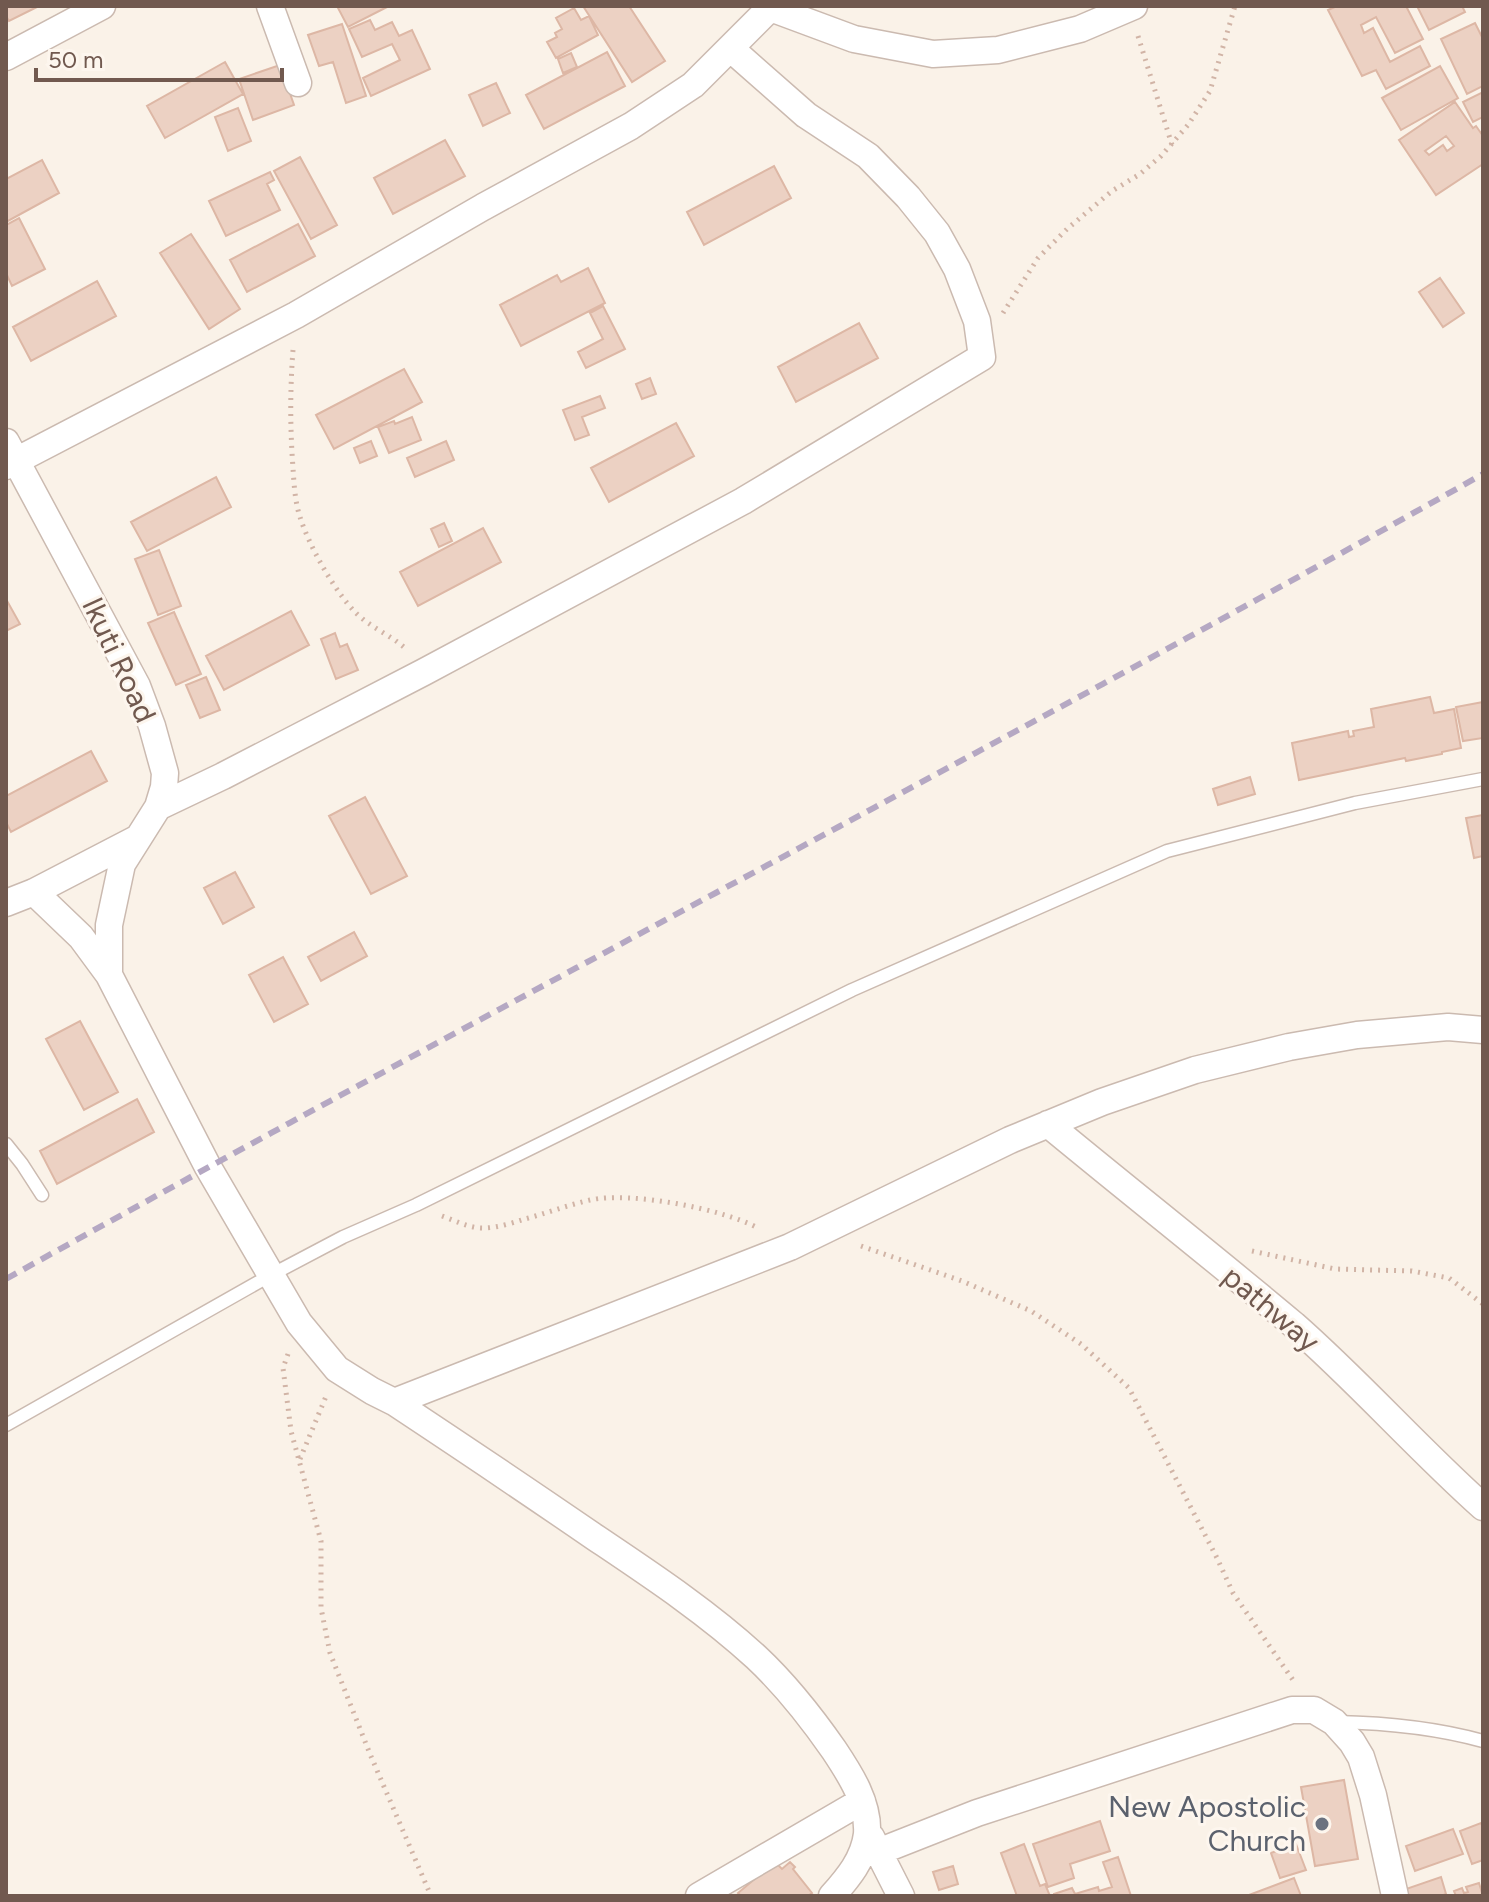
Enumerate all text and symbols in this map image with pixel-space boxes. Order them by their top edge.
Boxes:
scale bar [36,32,282,82]
text: 50 m [48,45,104,74]
street label: Ikuti Road [74,591,165,728]
street label: pathway [1215,1258,1327,1360]
place label: New Apostolic Church [1108,1788,1306,1859]
marker: New Apostolic Church [1313,1815,1331,1833]

